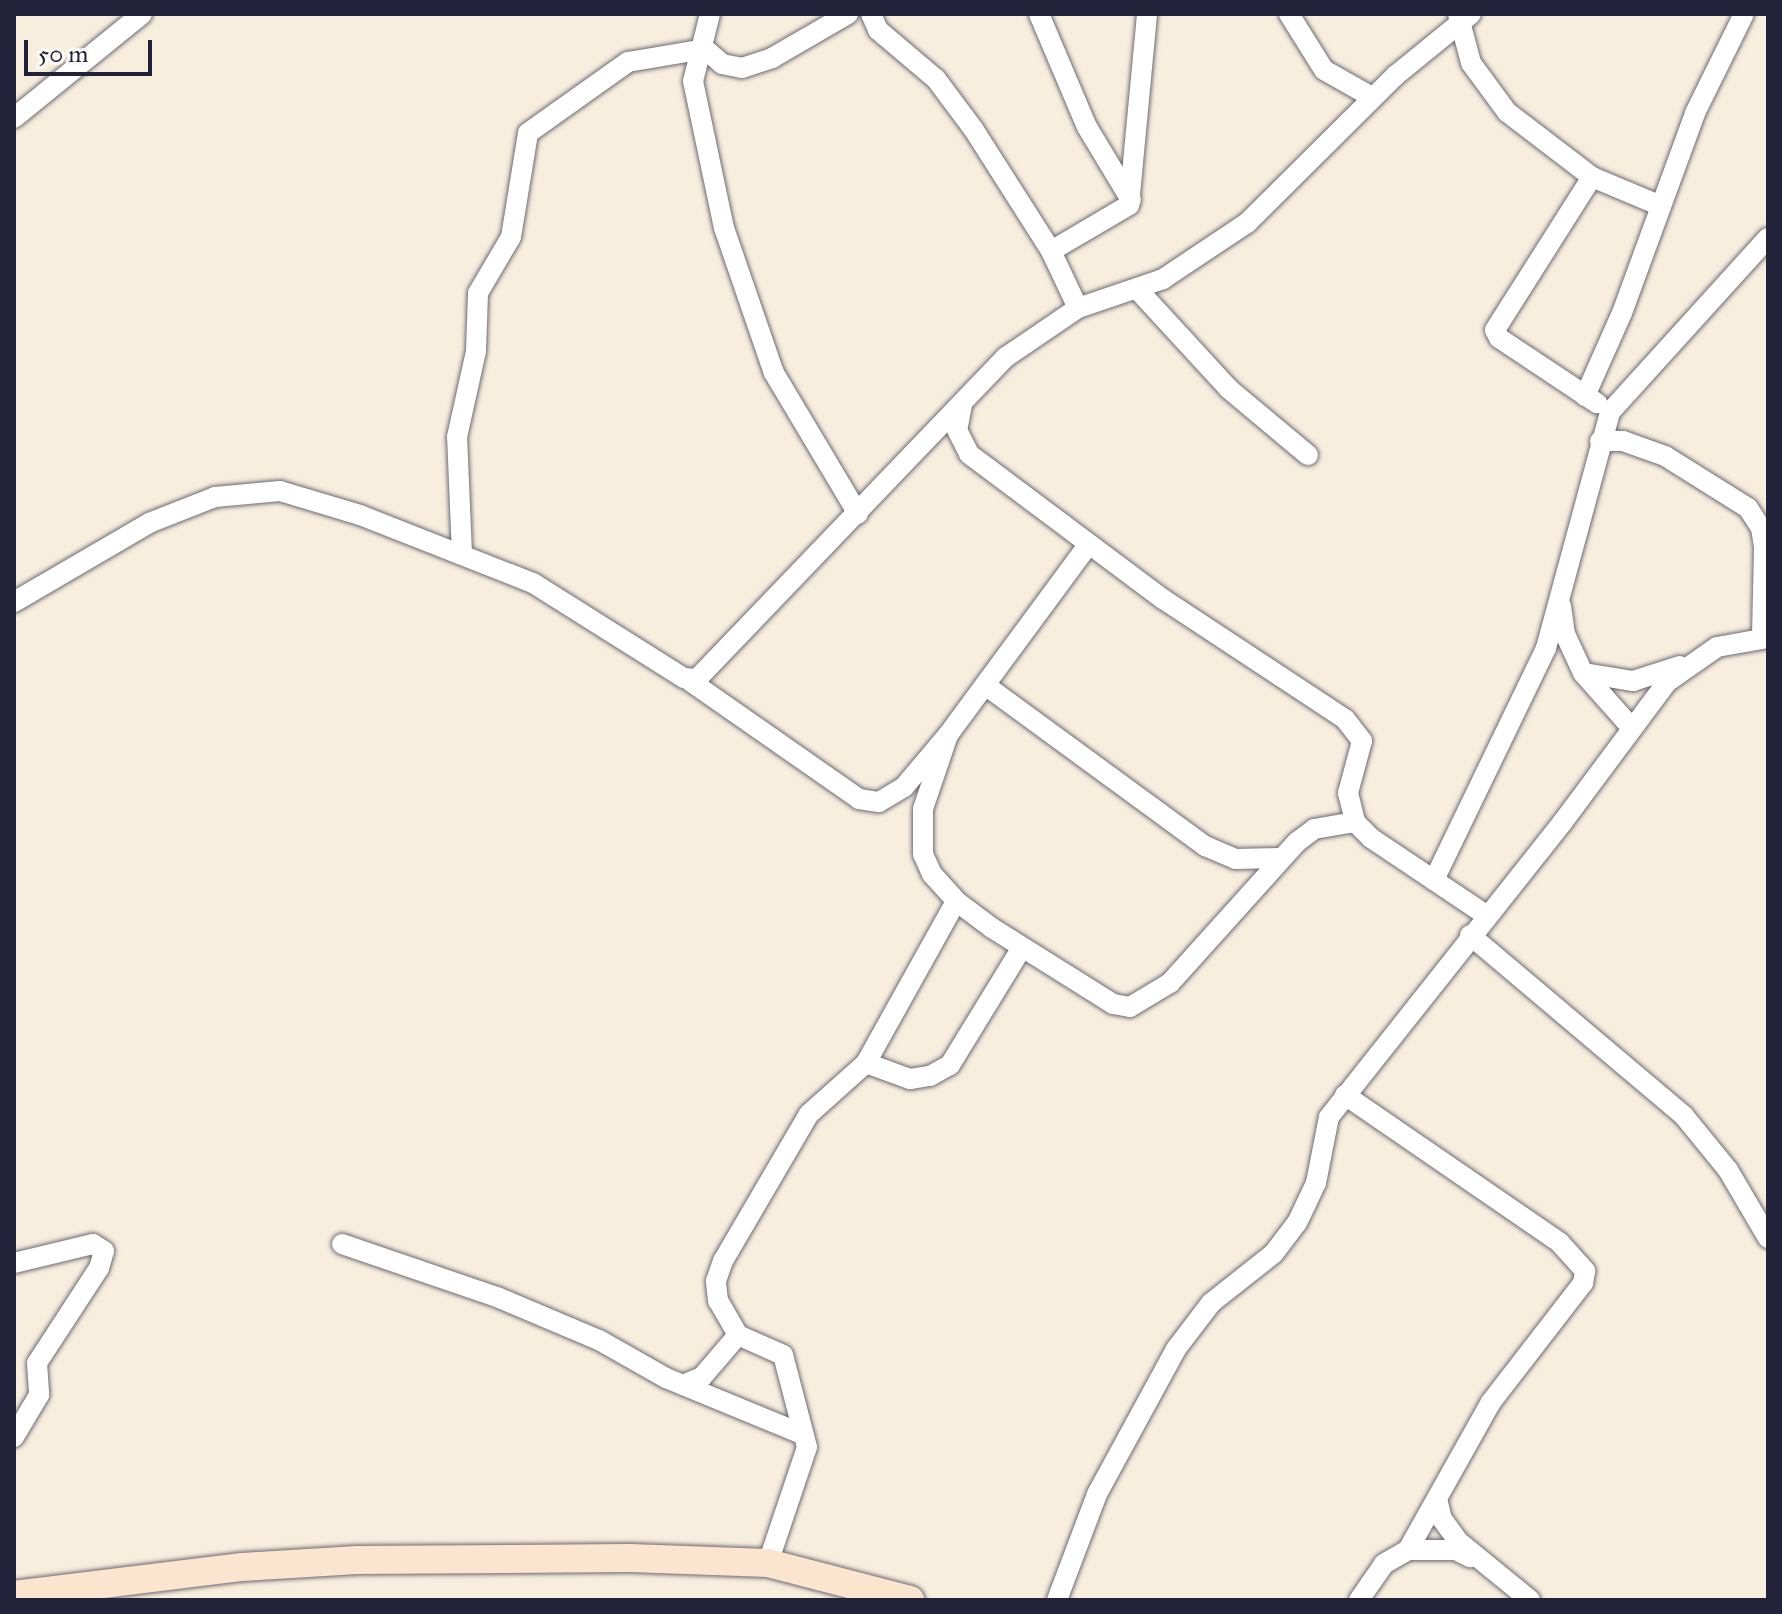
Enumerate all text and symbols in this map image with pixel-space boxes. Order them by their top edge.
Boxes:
scale bar [28,24,156,74]
text: 50 m [38,39,88,69]

